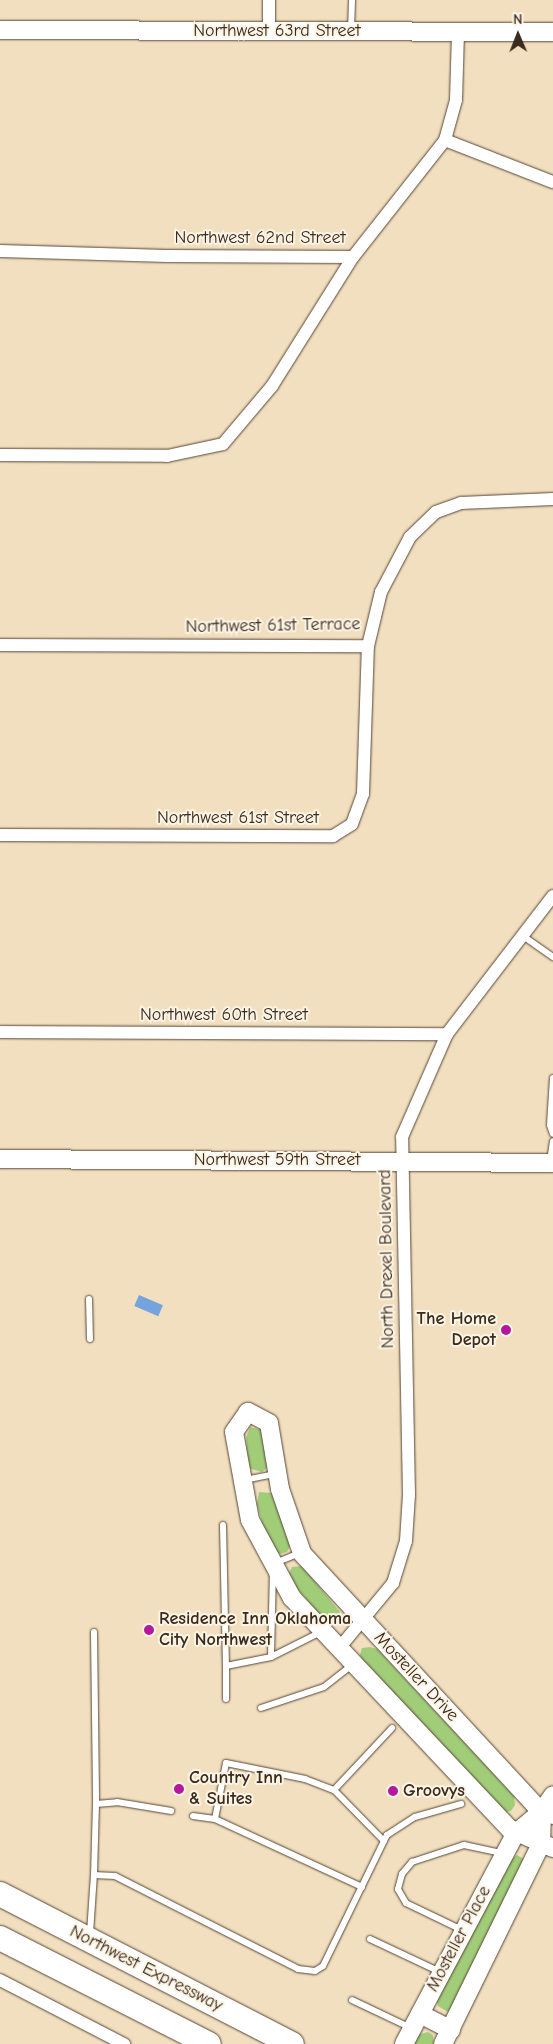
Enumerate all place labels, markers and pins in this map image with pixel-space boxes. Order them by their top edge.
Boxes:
place label: The Home Depot [416,1309,496,1352]
marker: The Home Depot [500,1324,512,1336]
place label: Residence Inn Oklahoma City Northwest [159,1609,351,1652]
marker: Residence Inn Oklahoma City Northwest [143,1624,155,1636]
place label: Country Inn & Suites [189,1768,283,1810]
place label: Groovys [403,1780,465,1802]
marker: Country Inn & Suites [173,1783,185,1795]
marker: Groovys [387,1785,399,1797]

